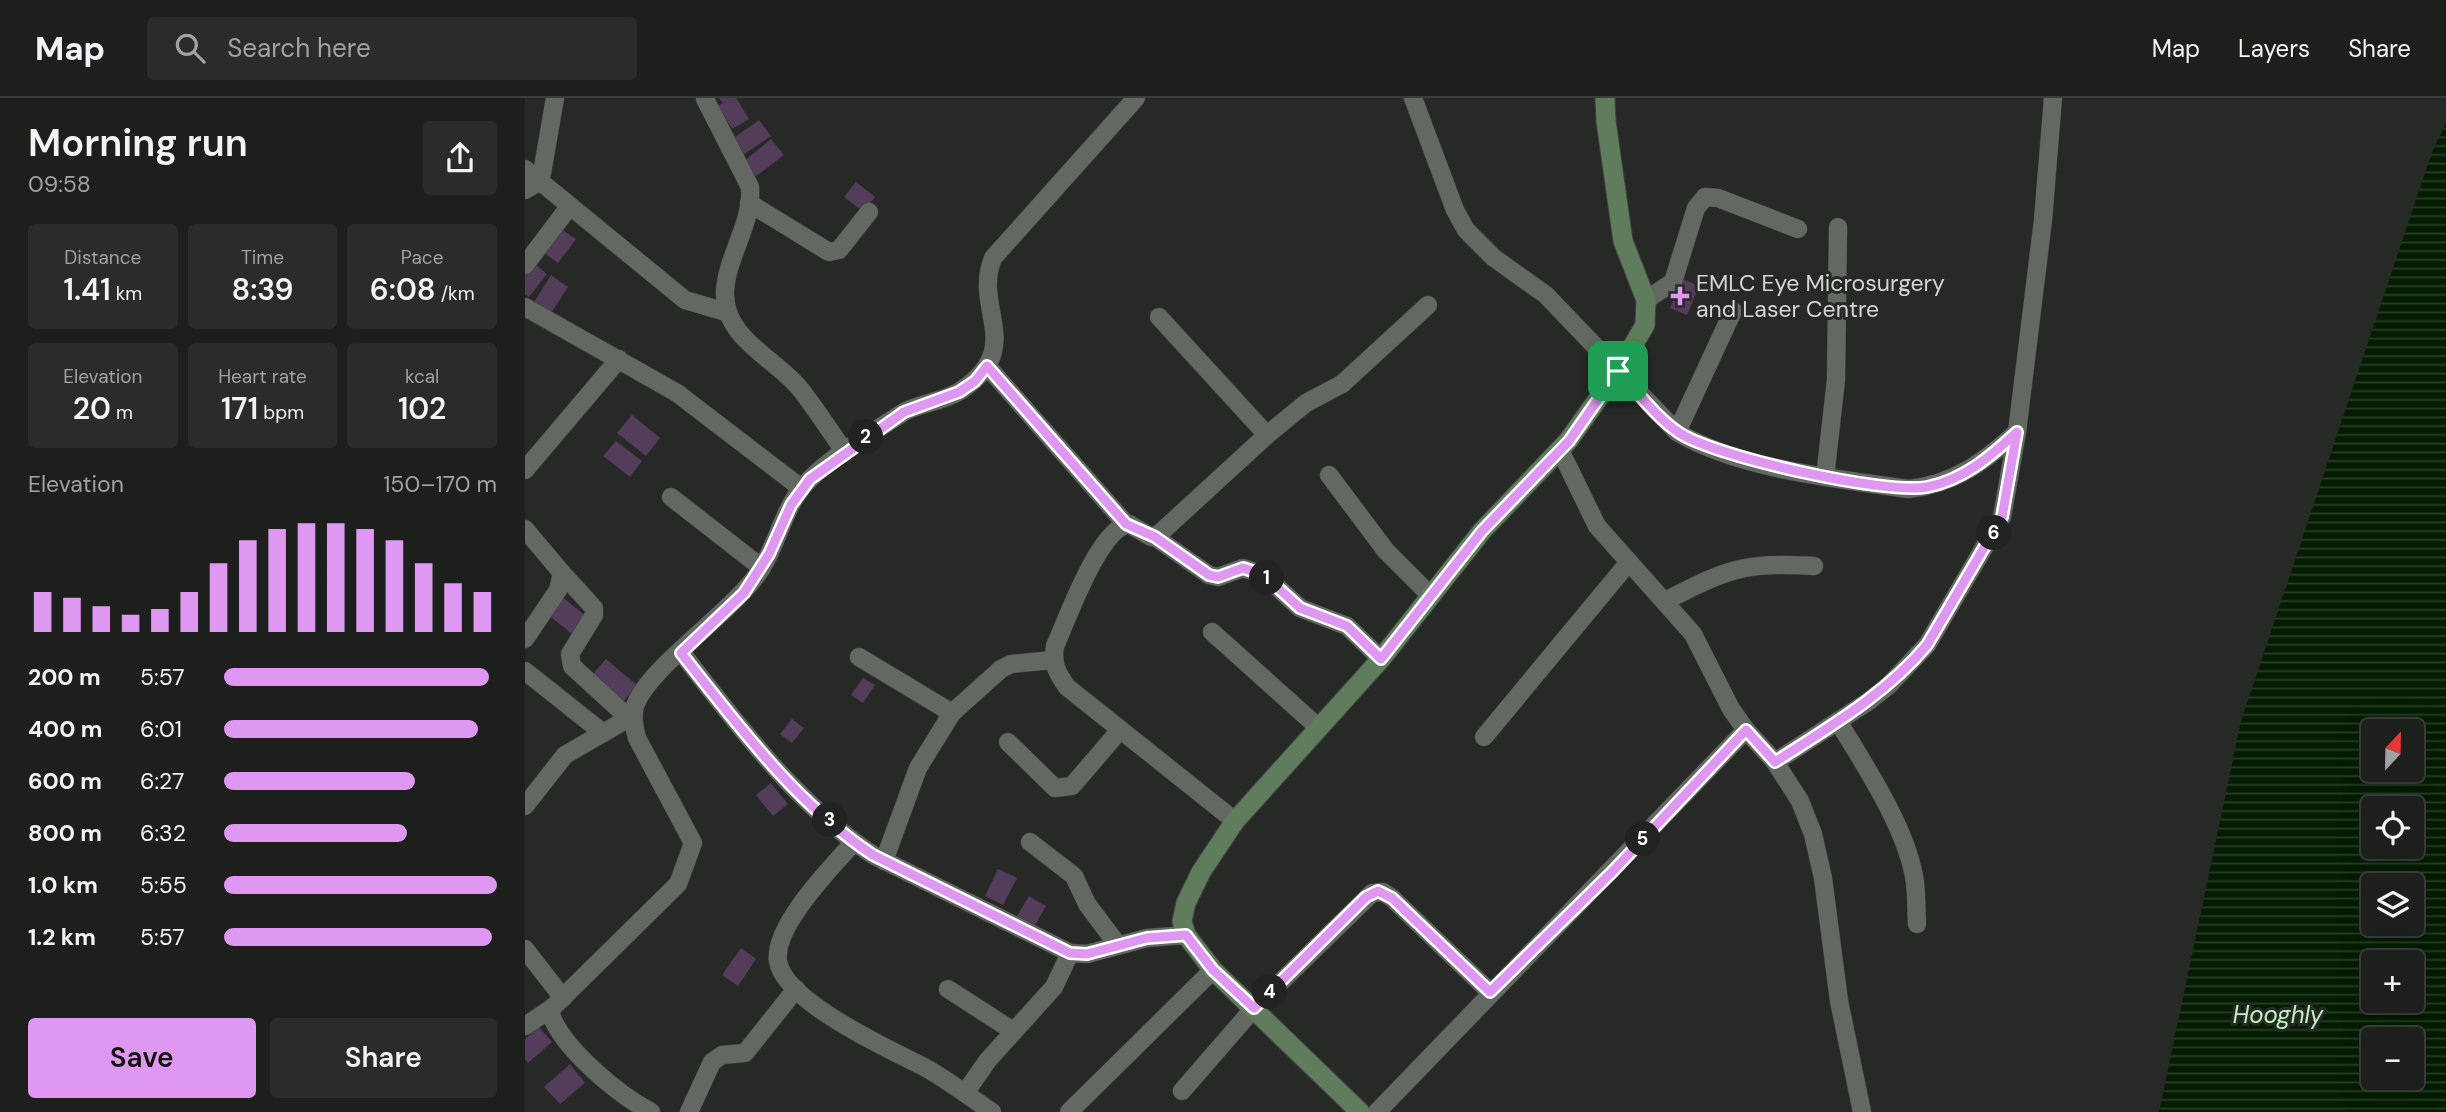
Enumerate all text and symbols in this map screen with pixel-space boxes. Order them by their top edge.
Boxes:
search box [147,17,637,80]
text: Map [35,27,105,70]
icon: search [171,29,209,67]
text: Search here [227,31,371,65]
text: Map [2152,33,2200,64]
text: Layers [2238,33,2310,64]
text: Share [2348,33,2411,64]
text: Morning run [28,118,248,168]
button: share [423,121,497,195]
text: 09:58 [28,169,91,199]
text: Distance [64,245,141,270]
text: Time [241,245,284,270]
text: Pace [401,245,443,270]
place label: EMLC Eye Microsurgery and Laser Centre [1696,268,1945,324]
text: 1.41 [63,270,111,309]
text: 8:39 [231,270,294,309]
text: 6:08 [370,270,436,309]
text: km [111,281,142,306]
text: /km [436,281,475,306]
marker: EMLC Eye Microsurgery and Laser Centre [1670,286,1690,306]
pin [1588,341,1648,401]
icon: arrive [1599,352,1637,390]
text: Elevation [63,364,142,389]
text: Heart rate [218,364,307,389]
text: kcal [405,364,439,389]
text: 20 [73,389,111,428]
text: 171 [221,389,258,428]
text: 102 [398,389,446,428]
text: m [111,400,133,425]
text: bpm [258,400,304,425]
pin: 2 [849,420,883,454]
text: 2 [860,424,871,449]
text: Elevation [28,469,124,499]
text: 150–170 m [383,469,497,499]
pin: 6 [1977,516,2011,550]
text: 6 [1987,520,2000,545]
pin: 1 [1249,560,1285,596]
text: 1 [1263,565,1270,590]
text: 200 m [28,662,101,692]
text: 5:57 [140,662,185,692]
text: 400 m [28,714,102,744]
text: 6:01 [140,714,182,744]
north arrow [2361,719,2424,782]
map controls [2361,719,2424,1090]
text: 600 m [28,766,102,796]
text: 6:27 [140,766,184,796]
button: locate [2361,796,2424,859]
pin: 3 [813,802,847,838]
text: 3 [824,807,835,832]
text: 800 m [28,818,102,848]
text: 6:32 [140,818,186,848]
pin: 5 [1625,822,1661,856]
text: 5 [1637,826,1648,851]
text: 1.0 km [28,870,98,900]
text: 5:55 [140,870,187,900]
button: layers [2361,873,2424,936]
text: 1.2 km [28,922,96,952]
text: 5:57 [140,922,185,952]
button: + [2361,950,2424,1013]
pin: 4 [1253,974,1287,1010]
text: 4 [1263,979,1276,1004]
water label: Hooghly [2233,999,2324,1030]
button: Save [28,1018,256,1098]
button: Share [270,1018,497,1098]
button: − [2361,1027,2424,1090]

